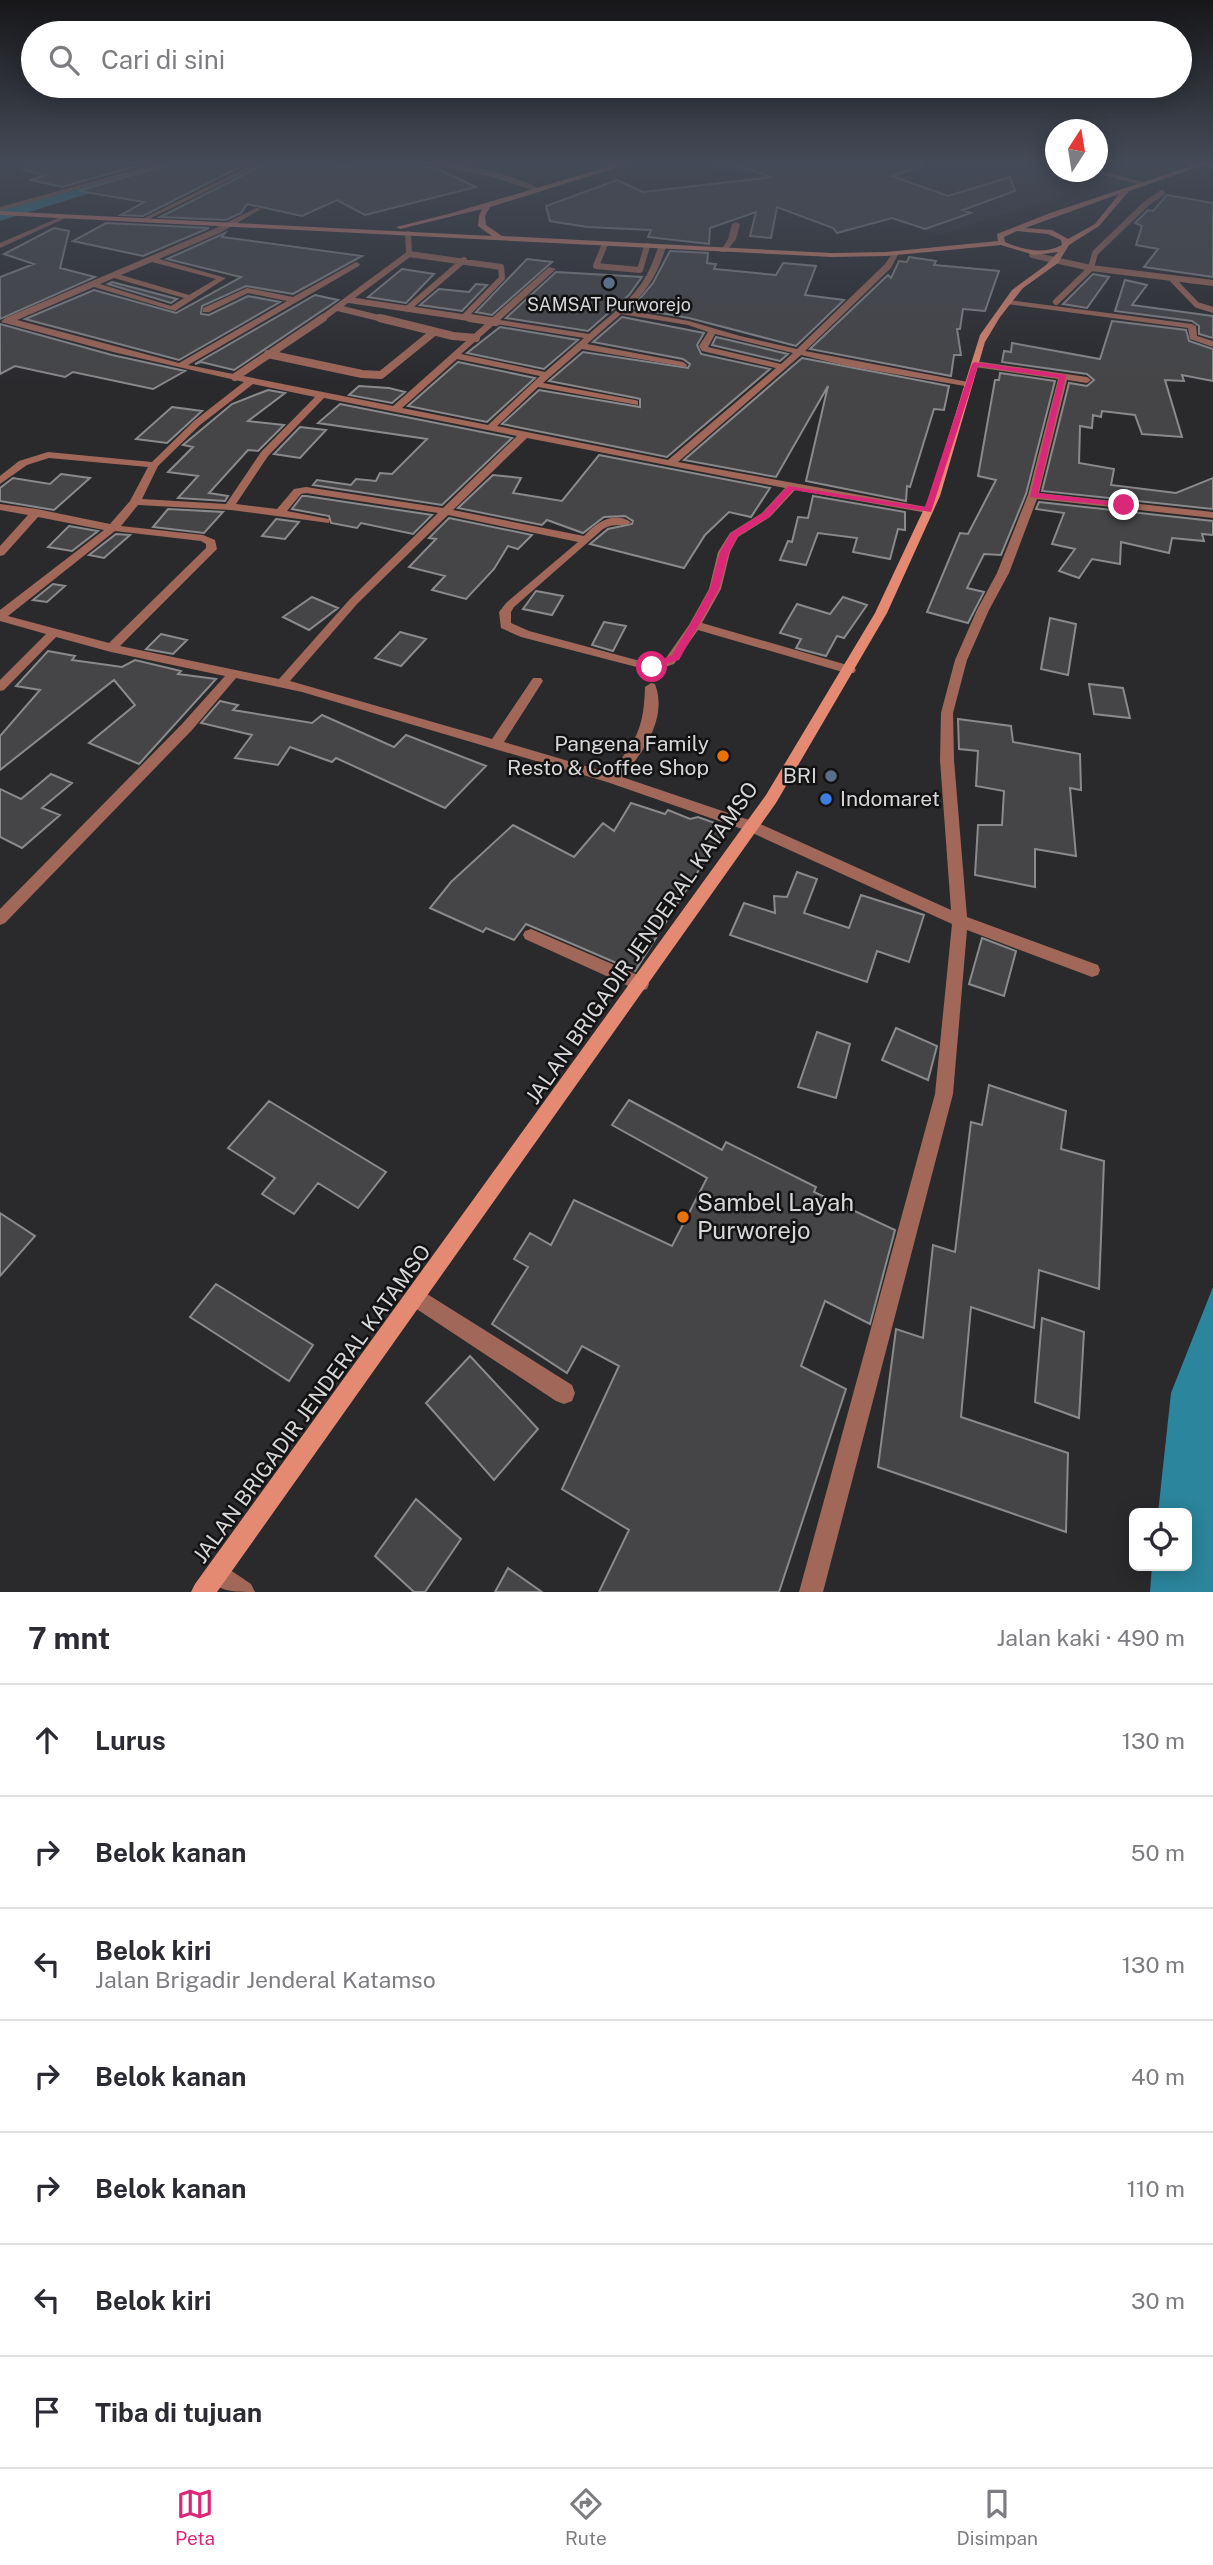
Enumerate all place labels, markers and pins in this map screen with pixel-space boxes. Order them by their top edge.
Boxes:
marker: SAMSAT Purworejo [601,275,617,291]
place label: SAMSAT Purworejo [527,294,691,315]
place label: Pangena Family Resto & Coffee Shop [507,731,709,780]
marker: Pangena Family Resto & Coffee Shop [715,748,731,764]
place label: BRI [783,763,817,788]
marker: BRI [823,768,839,784]
place label: Indomaret [840,786,940,811]
marker: Indomaret [818,791,834,807]
place label: Sambel Layah Purworejo [697,1188,854,1244]
marker: Sambel Layah Purworejo [675,1209,691,1225]

